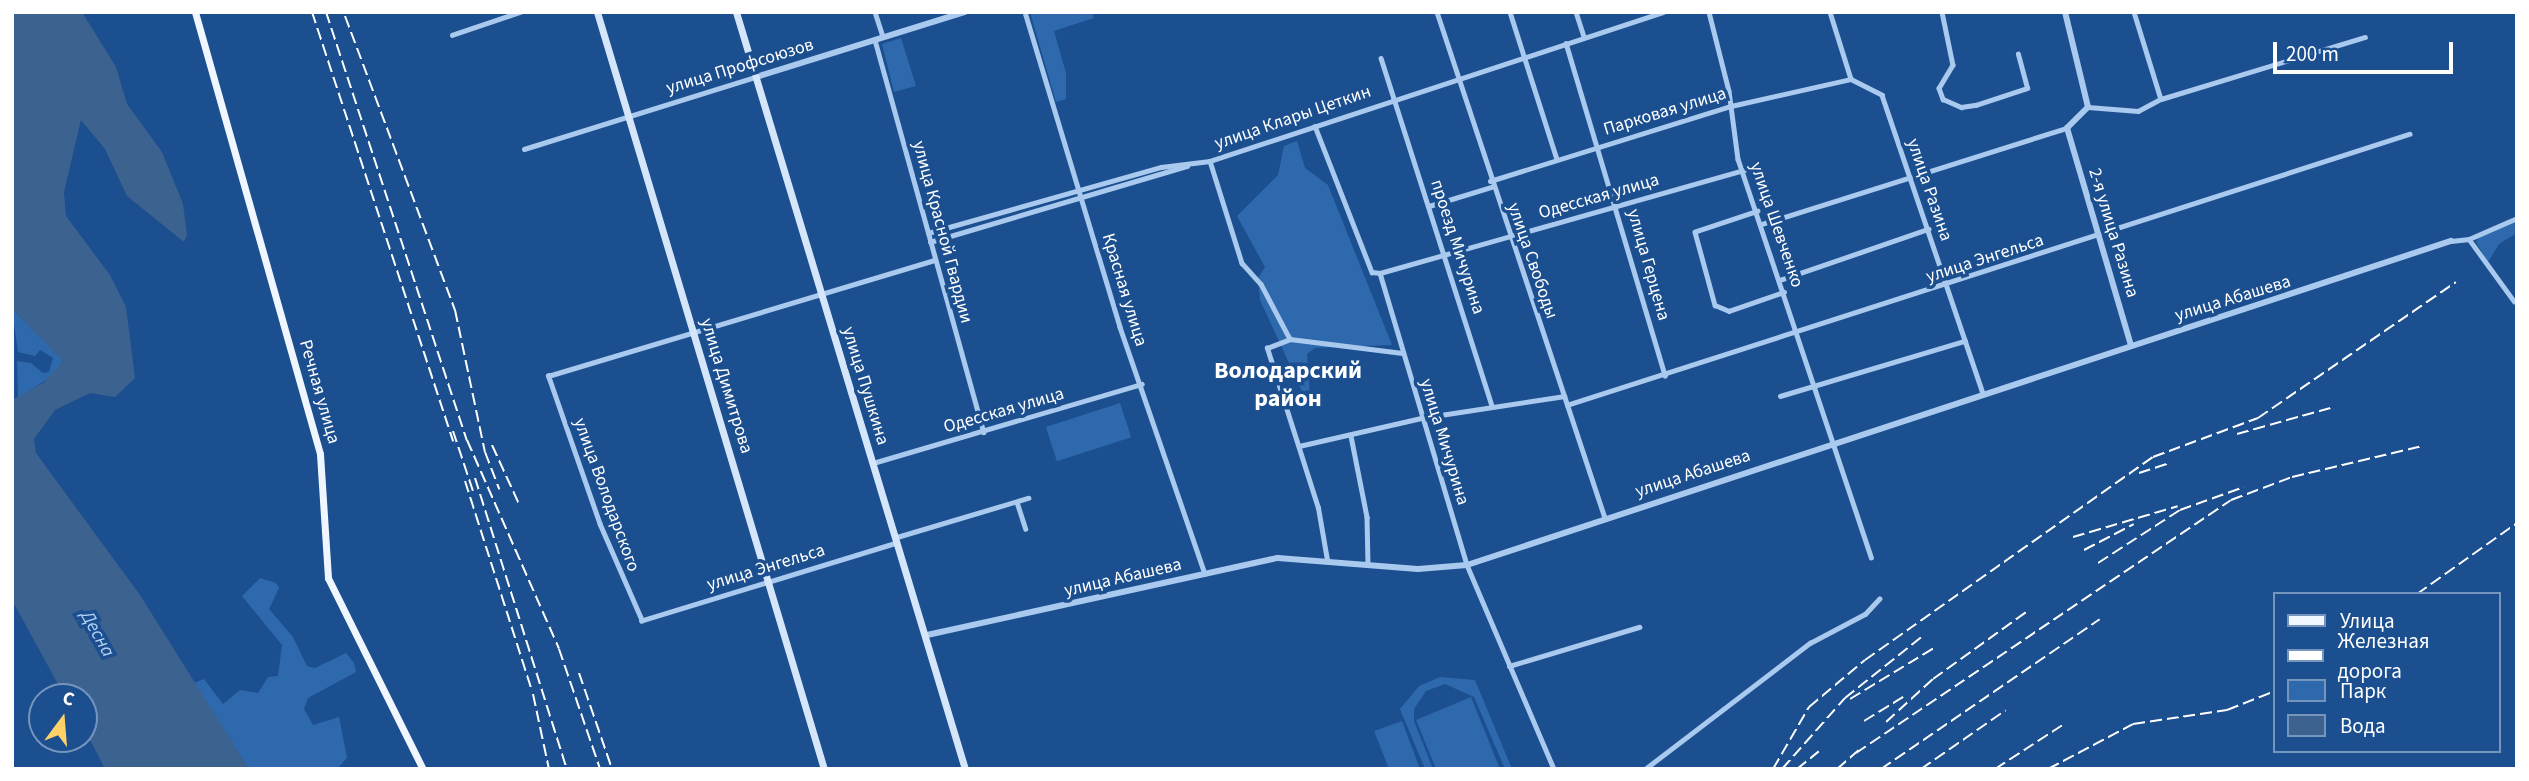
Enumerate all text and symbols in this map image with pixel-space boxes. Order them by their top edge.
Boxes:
scale bar [2277,28,2457,72]
street label: улица Профсоюзов [664,34,816,100]
text: 200 m [2286,39,2339,69]
street label: улица Клары Цеткин [1212,81,1374,155]
street label: Парковая улица [1601,83,1729,141]
street label: улица Разина [1901,136,1957,244]
street label: улица Красной Гвардии [907,138,977,326]
street label: улица Шевченко [1744,160,1808,290]
street label: 2-я улица Разина [2083,166,2143,300]
street label: Одесская улица [1536,169,1662,225]
street label: проезд Мичурина [1425,177,1489,317]
street label: улица Свободы [1502,200,1562,322]
street label: улица Герцена [1622,207,1674,323]
street label: улица Энгельса [1924,230,2046,288]
street label: Красная улица [1097,231,1151,349]
street label: улица Абашева [2173,271,2293,327]
street label: улица Димитрова [695,316,757,456]
street label: улица Пушкина [837,324,893,448]
street label: Речная улица [294,338,344,446]
district label: Володарский район [1214,357,1362,413]
street label: улица Мичурина [1415,376,1473,508]
street label: Одесская улица [941,383,1067,439]
street label: улица Володарского [568,415,644,575]
street label: улица Абашева [1633,445,1753,503]
street label: улица Энгельса [704,540,828,596]
street label: улица Абашева [1062,554,1184,602]
legend [2274,592,2501,753]
text: Улица [2340,606,2395,636]
water label: Десна [75,607,119,661]
text: Железная дорога [2338,626,2430,686]
text: Парк [2340,676,2386,706]
north arrow [28,683,98,753]
text: С [59,685,77,714]
text: Вода [2340,711,2386,741]

